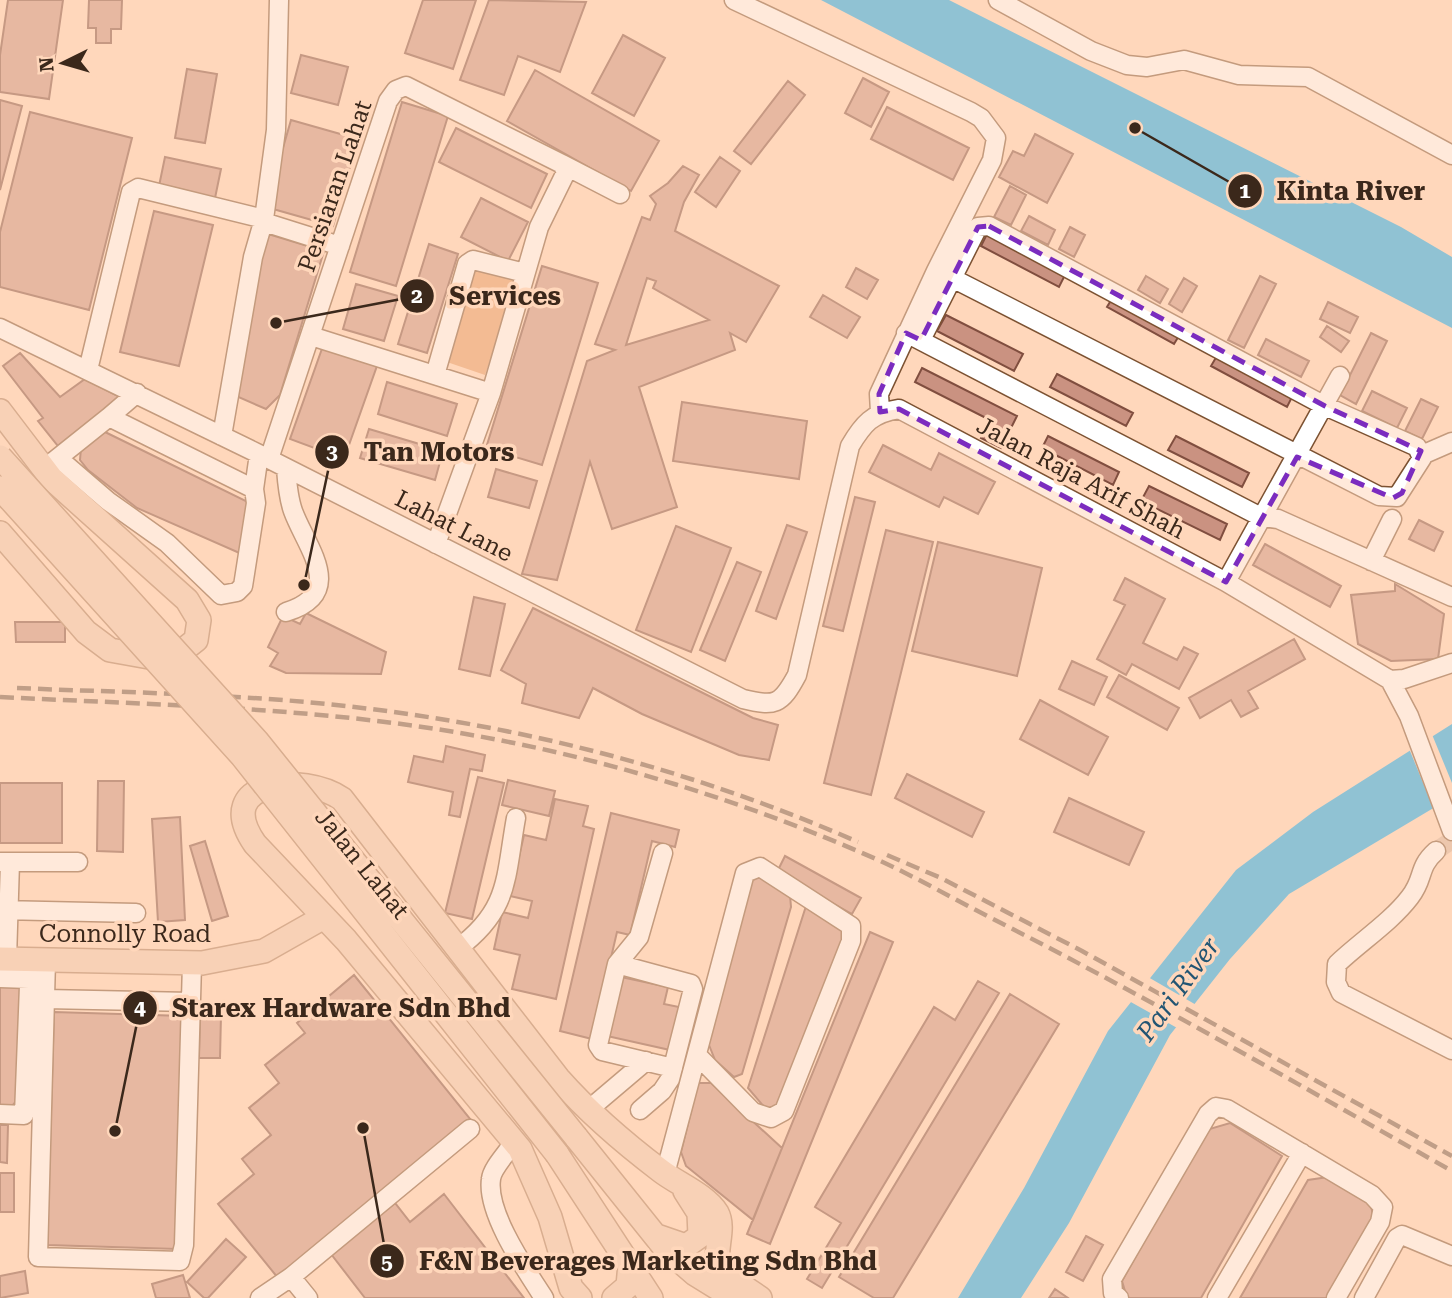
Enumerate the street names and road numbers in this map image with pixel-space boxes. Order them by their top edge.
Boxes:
street label: Persiaran Lahat [293,97,377,275]
street label: Jalan Raja Arif Shah [972,411,1190,545]
street label: Lahat Lane [391,484,517,568]
street label: Jalan Lahat [309,803,415,925]
street label: Connolly Road [39,920,211,948]

